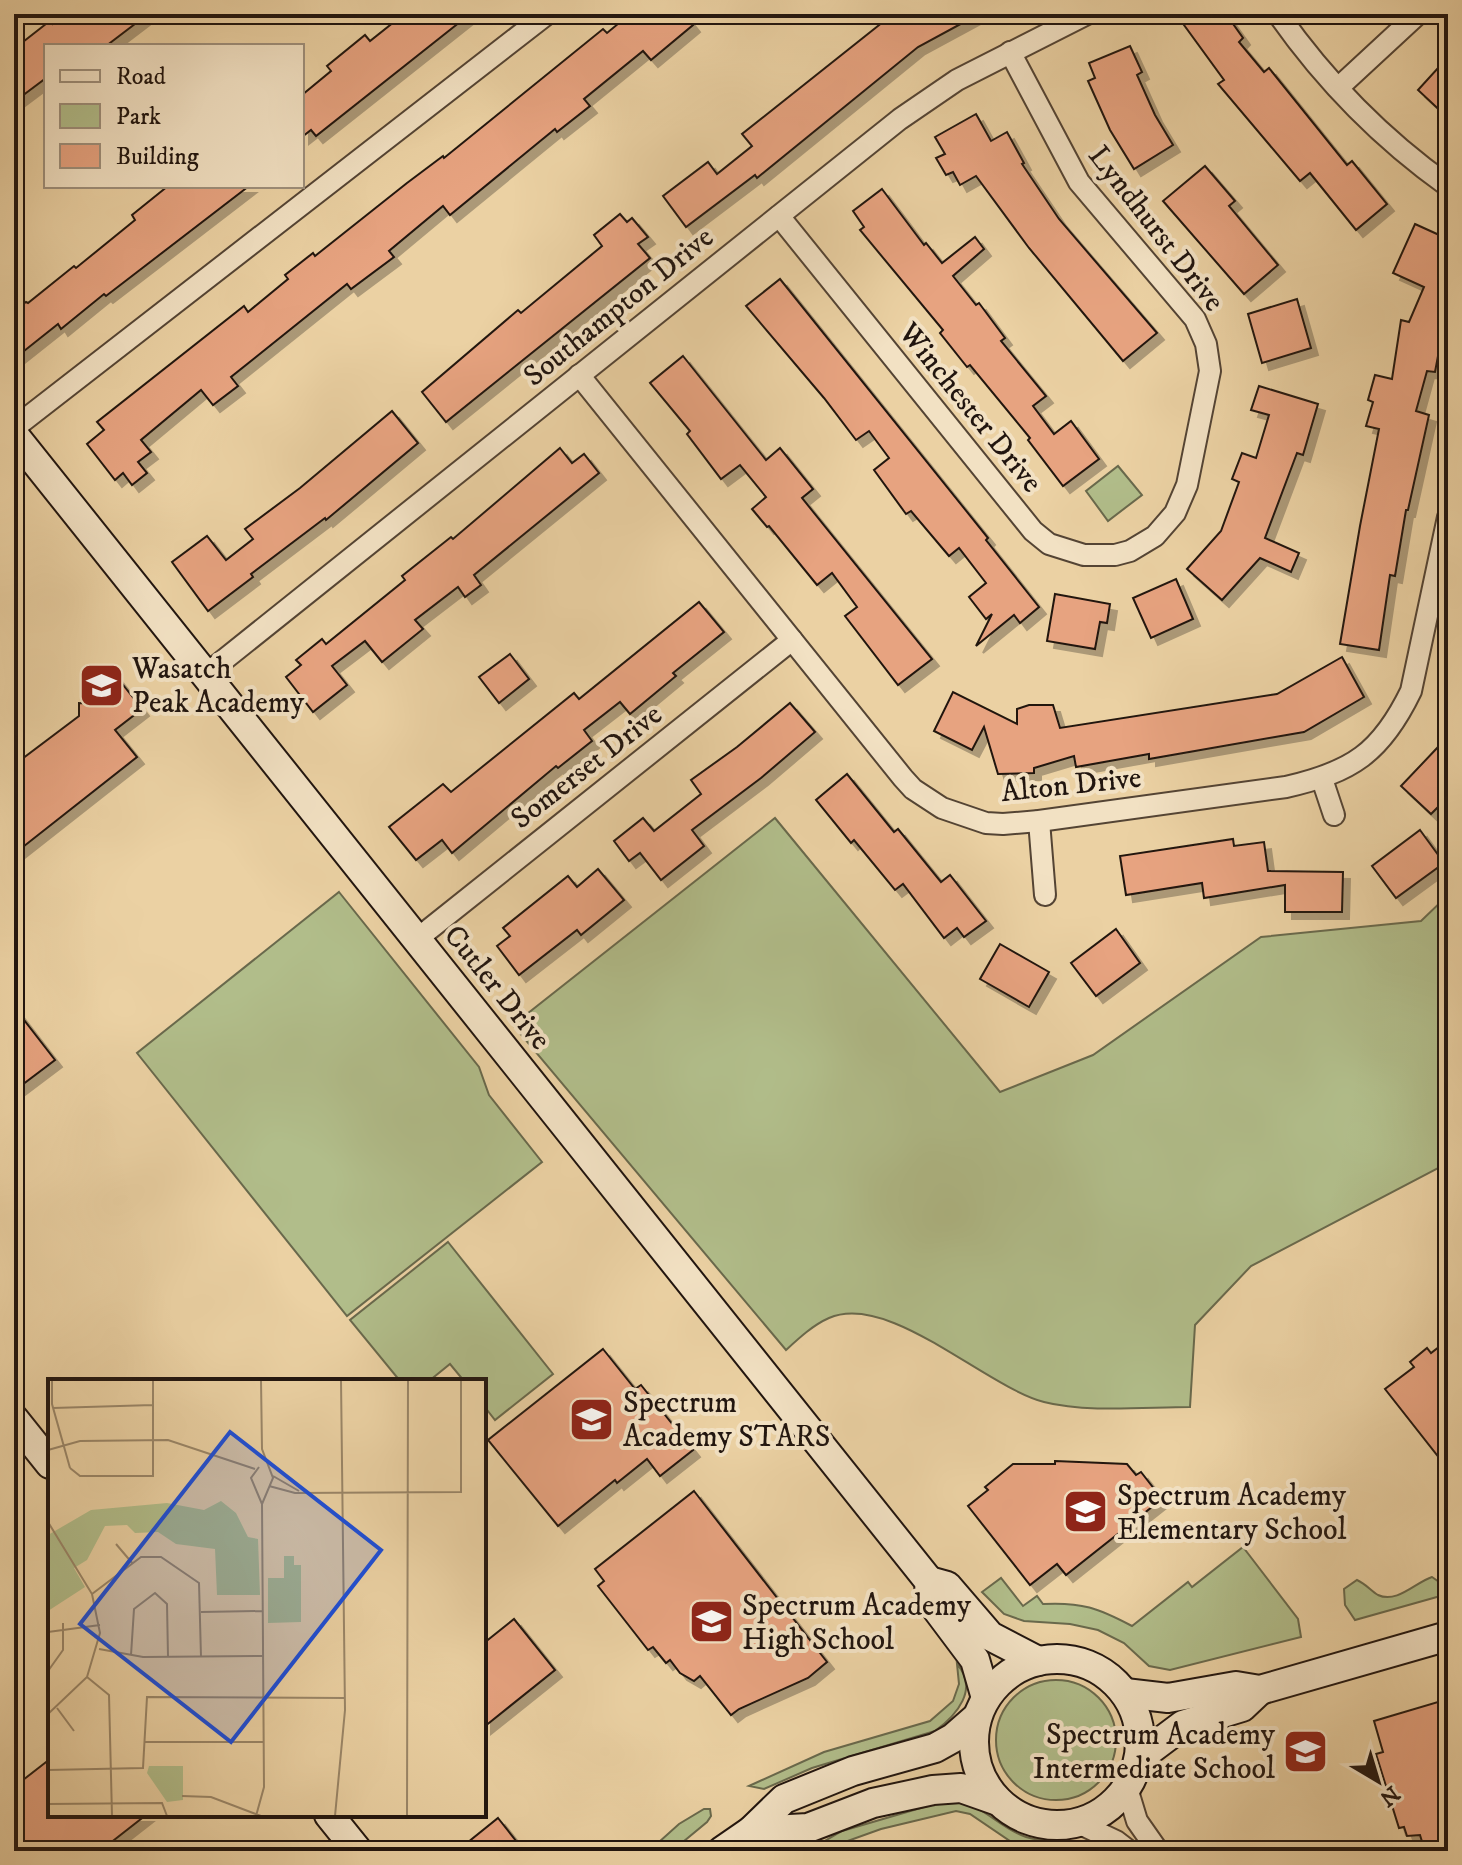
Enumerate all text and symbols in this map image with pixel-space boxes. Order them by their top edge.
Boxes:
legend [44,44,304,188]
text: Road [116,62,166,92]
text: Park [116,102,161,132]
street label: Lyndhurst Drive [1080,139,1232,319]
text: Building [116,142,199,172]
street label: Southampton Drive [517,219,721,395]
street label: Winchester Drive [889,315,1050,500]
place label: Wasatch Peak Academy [131,651,305,722]
school or university icon: Wasatch Peak Academy [77,661,125,709]
street label: Somerset Drive [504,697,670,838]
street label: Alton Drive [999,760,1143,811]
street label: Cutler Drive [435,918,558,1058]
inset map [48,1379,486,1817]
place label: Spectrum Academy STARS [623,1385,831,1456]
school or university icon: Spectrum Academy STARS [568,1395,616,1443]
place label: Spectrum Academy Elementary School [1117,1478,1347,1549]
school or university icon: Spectrum Academy Elementary School [1062,1488,1110,1536]
place label: Spectrum Academy High School [742,1588,972,1659]
school or university icon: Spectrum Academy High School [687,1598,735,1646]
place label: Spectrum Academy Intermediate School [1033,1717,1276,1788]
school or university icon: Spectrum Academy Intermediate School [1282,1727,1330,1775]
north arrow [1338,1741,1418,1821]
text: N [1374,1779,1405,1812]

